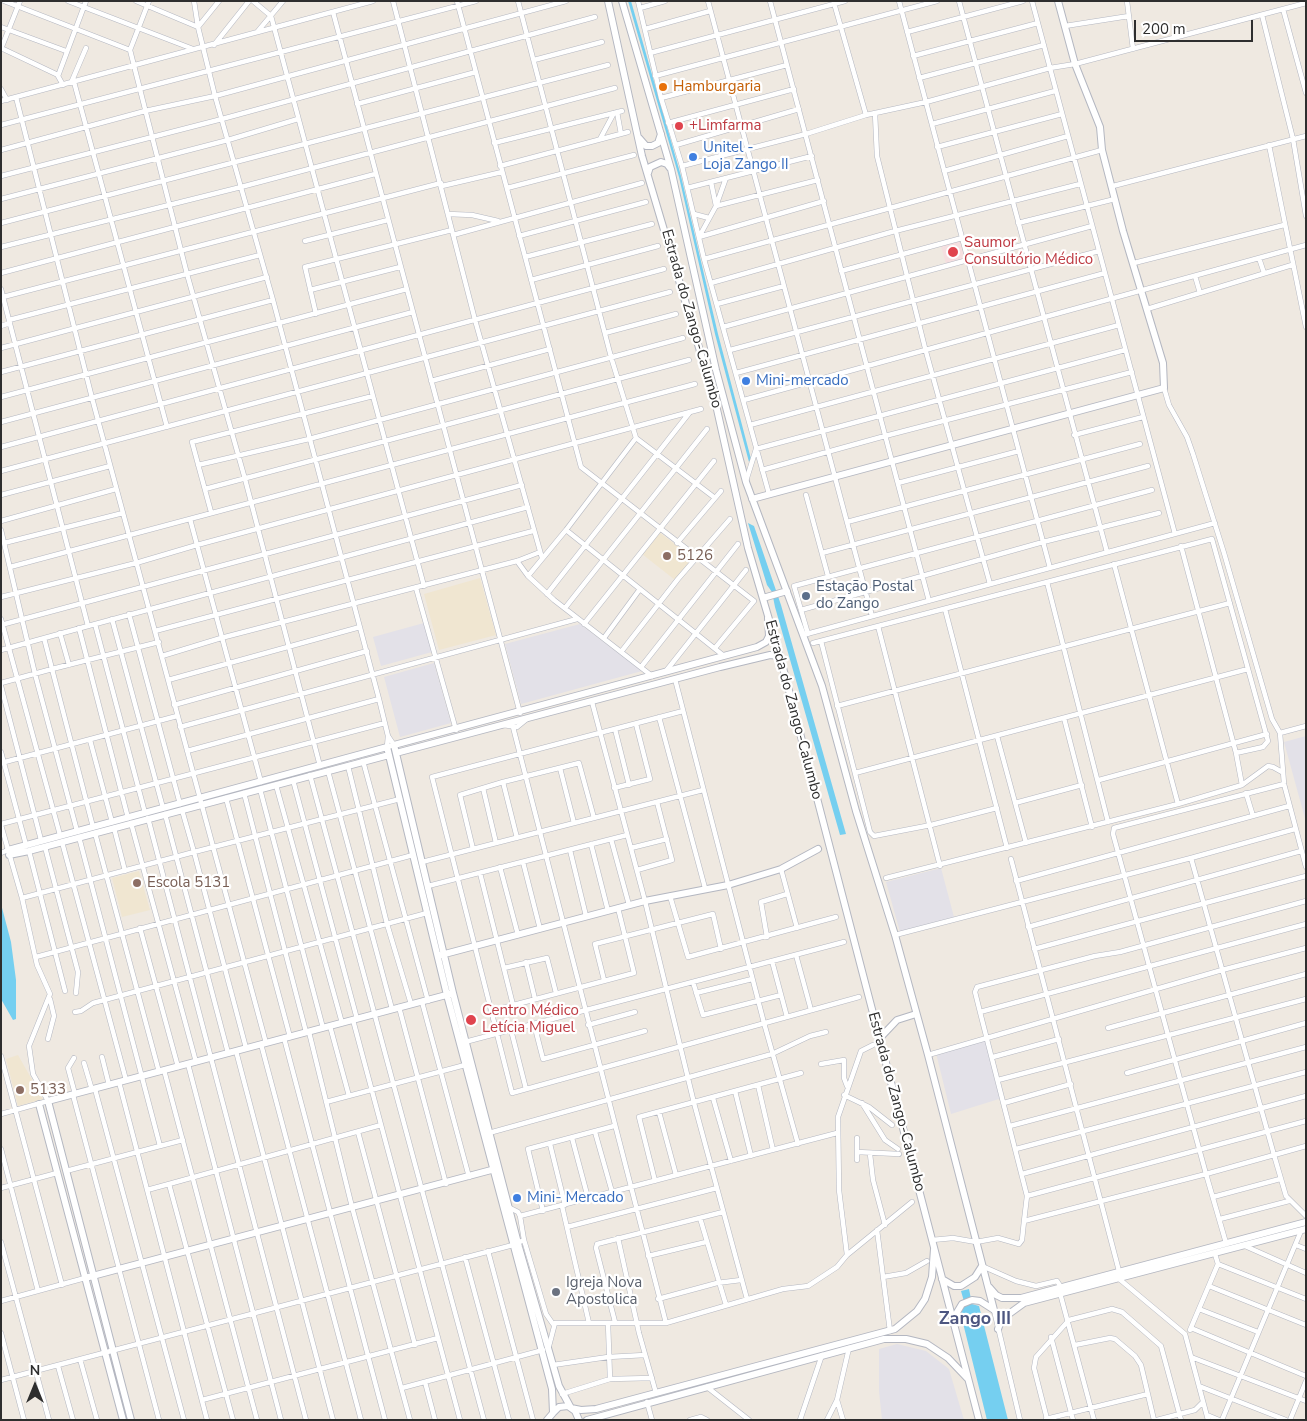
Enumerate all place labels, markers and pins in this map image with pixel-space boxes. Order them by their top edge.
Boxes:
place label: Hamburgaria [673,78,761,96]
marker: Hamburgaria [657,81,669,93]
place label: +Limfarma [689,117,761,135]
marker: +Limfarma [673,120,685,132]
place label: Unitel - Loja Zango II [703,139,789,174]
marker: Unitel - Loja Zango II [687,151,699,163]
place label: Saumor Consultório Médico [964,234,1093,269]
marker: Saumor Consultório Médico [946,245,960,259]
place label: Mini-mercado [756,372,849,390]
marker: Mini-mercado [740,375,752,387]
place label: 5126 [677,547,713,565]
marker: 5126 [661,550,673,562]
place label: Estação Postal do Zango [816,578,914,613]
marker: Estação Postal do Zango [800,590,812,602]
place label: Escola 5131 [147,874,230,892]
marker: Escola 5131 [131,877,143,889]
place label: Centro Médico Letícia Miguel [482,1002,579,1037]
marker: Centro Médico Letícia Miguel [464,1013,478,1027]
place label: 5133 [30,1081,66,1099]
marker: 5133 [14,1084,26,1096]
place label: Mini- Mercado [527,1189,624,1207]
marker: Mini- Mercado [511,1192,523,1204]
place label: Igreja Nova Apostolica [566,1274,642,1309]
marker: Igreja Nova Apostolica [550,1286,562,1298]

